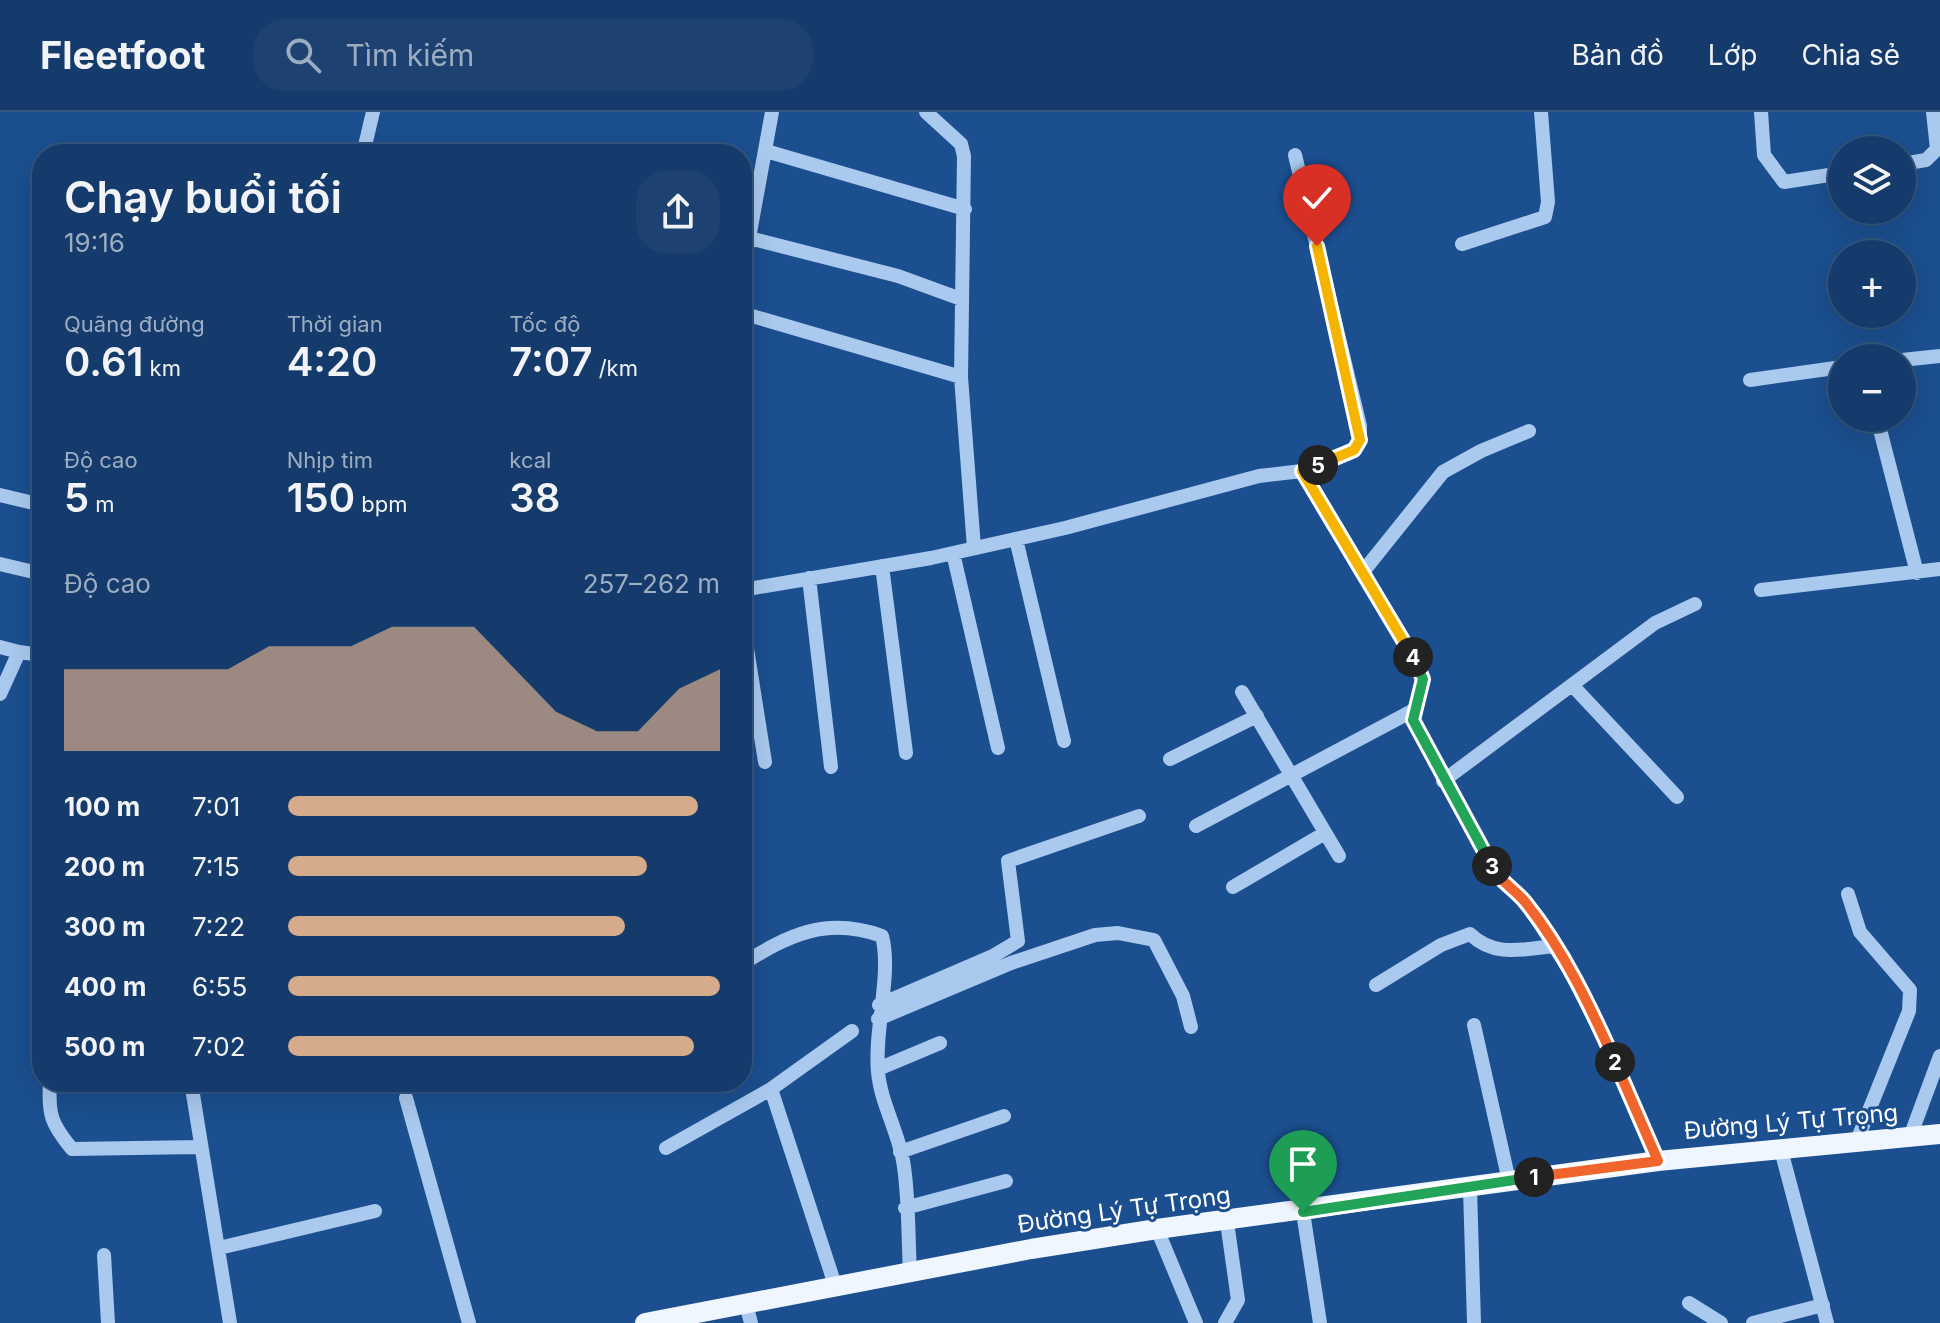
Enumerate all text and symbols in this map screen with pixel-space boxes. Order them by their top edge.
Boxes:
search box [253,19,813,91]
text: Fleetfoot [40,32,205,78]
icon: search [281,33,325,77]
text: Tìm kiếm [345,37,474,73]
text: Bản đồ [1571,38,1664,72]
text: Lớp [1708,38,1758,72]
text: Chia sẻ [1802,38,1900,72]
map controls [1828,136,1916,432]
button: layers [1828,136,1916,224]
pin [1283,164,1351,246]
text: Chạy buổi tối [64,170,342,224]
button: share [636,170,720,254]
icon: check [1295,176,1339,220]
text: 19:16 [64,227,125,258]
button: + [1828,240,1916,328]
text: Quãng đường [64,311,205,337]
text: Thời gian [287,311,383,337]
text: Tốc độ [509,311,580,337]
text: 0.61 [64,337,143,386]
text: 4:20 [287,337,377,386]
text: 7:07 [509,337,592,386]
button: − [1828,344,1916,432]
text: km [143,355,181,381]
text: /km [592,355,638,381]
pin: 5 [1298,445,1338,485]
text: Độ cao [64,447,138,473]
text: Nhịp tim [287,447,373,473]
text: kcal [509,447,551,473]
text: 5 [1311,452,1325,478]
text: 5 [64,473,89,522]
text: 150 [287,473,355,522]
text: 38 [509,473,560,522]
text: m [89,491,115,517]
text: bpm [355,491,408,517]
text: Độ cao [64,568,151,599]
text: 257–262 m [583,568,720,599]
pin: 4 [1393,637,1433,677]
text: 4 [1406,644,1420,670]
text: 100 m [64,791,140,822]
text: 7:01 [192,791,240,822]
pin: 3 [1472,846,1512,886]
text: 200 m [64,851,145,882]
text: 7:15 [192,851,240,882]
text: 3 [1485,853,1499,879]
text: 300 m [64,911,146,942]
text: 7:22 [192,911,245,942]
text: 400 m [64,971,147,1002]
text: 6:55 [192,971,247,1002]
text: 500 m [64,1031,146,1062]
text: 7:02 [192,1031,246,1062]
pin: 2 [1595,1042,1635,1082]
text: 2 [1608,1049,1622,1075]
street label: Đường Lý Tự Trọng [1683,1098,1899,1145]
pin [1269,1130,1337,1212]
icon: arrive [1281,1142,1325,1186]
pin: 1 [1514,1157,1554,1197]
text: 1 [1529,1164,1539,1190]
street label: Đường Lý Tự Trọng [1015,1180,1232,1239]

